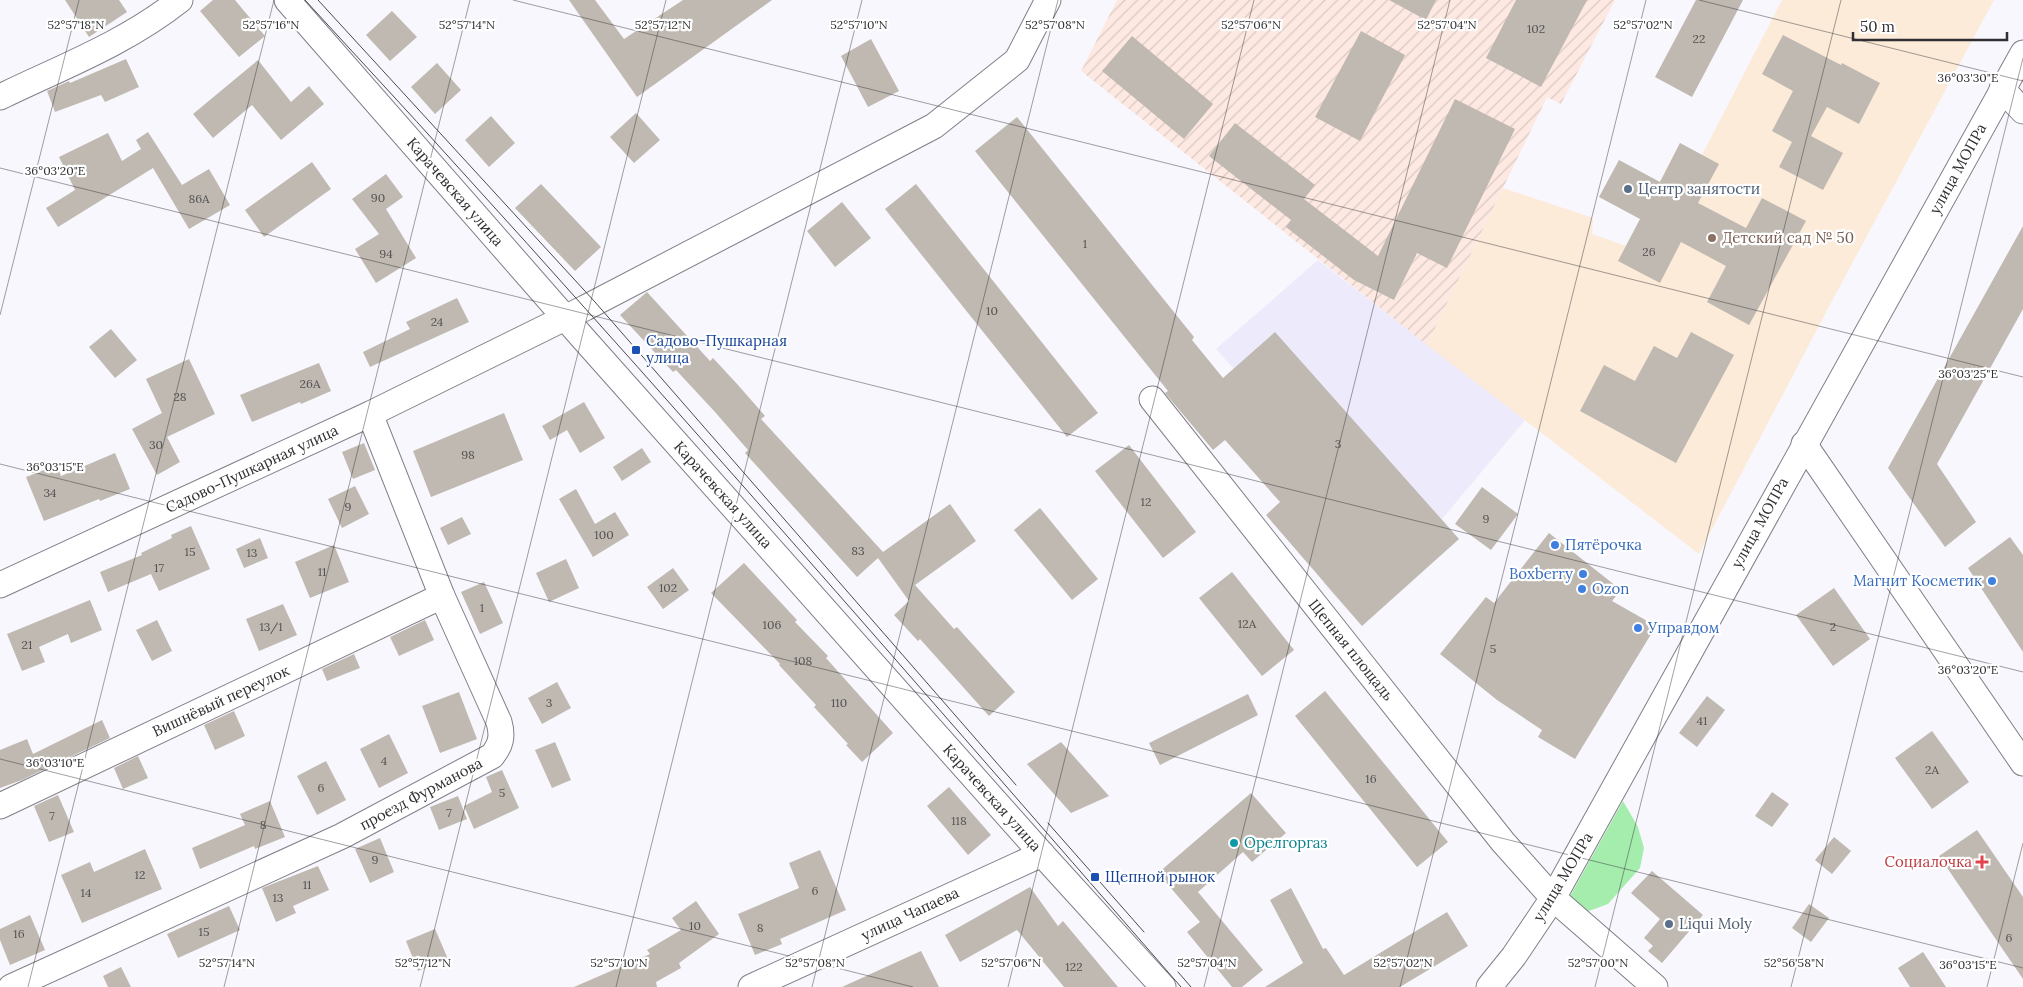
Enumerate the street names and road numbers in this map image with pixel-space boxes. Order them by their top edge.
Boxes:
street label: улица МОПРа [1925,120,1990,217]
street label: Карачевская улица [403,133,508,250]
street label: Садово-Пушкарная улица [163,420,341,517]
street label: Карачевская улица [670,437,777,552]
street label: улица МОПРа [1727,474,1792,571]
street label: Щепная площадь [1305,595,1398,704]
street label: Вишнёвый переулок [149,660,292,741]
street label: Карачевская улица [939,740,1046,855]
street label: проезд Фурманова [356,753,486,834]
street label: улица МОПРа [1528,828,1597,925]
street label: улица Чапаева [858,882,962,945]

